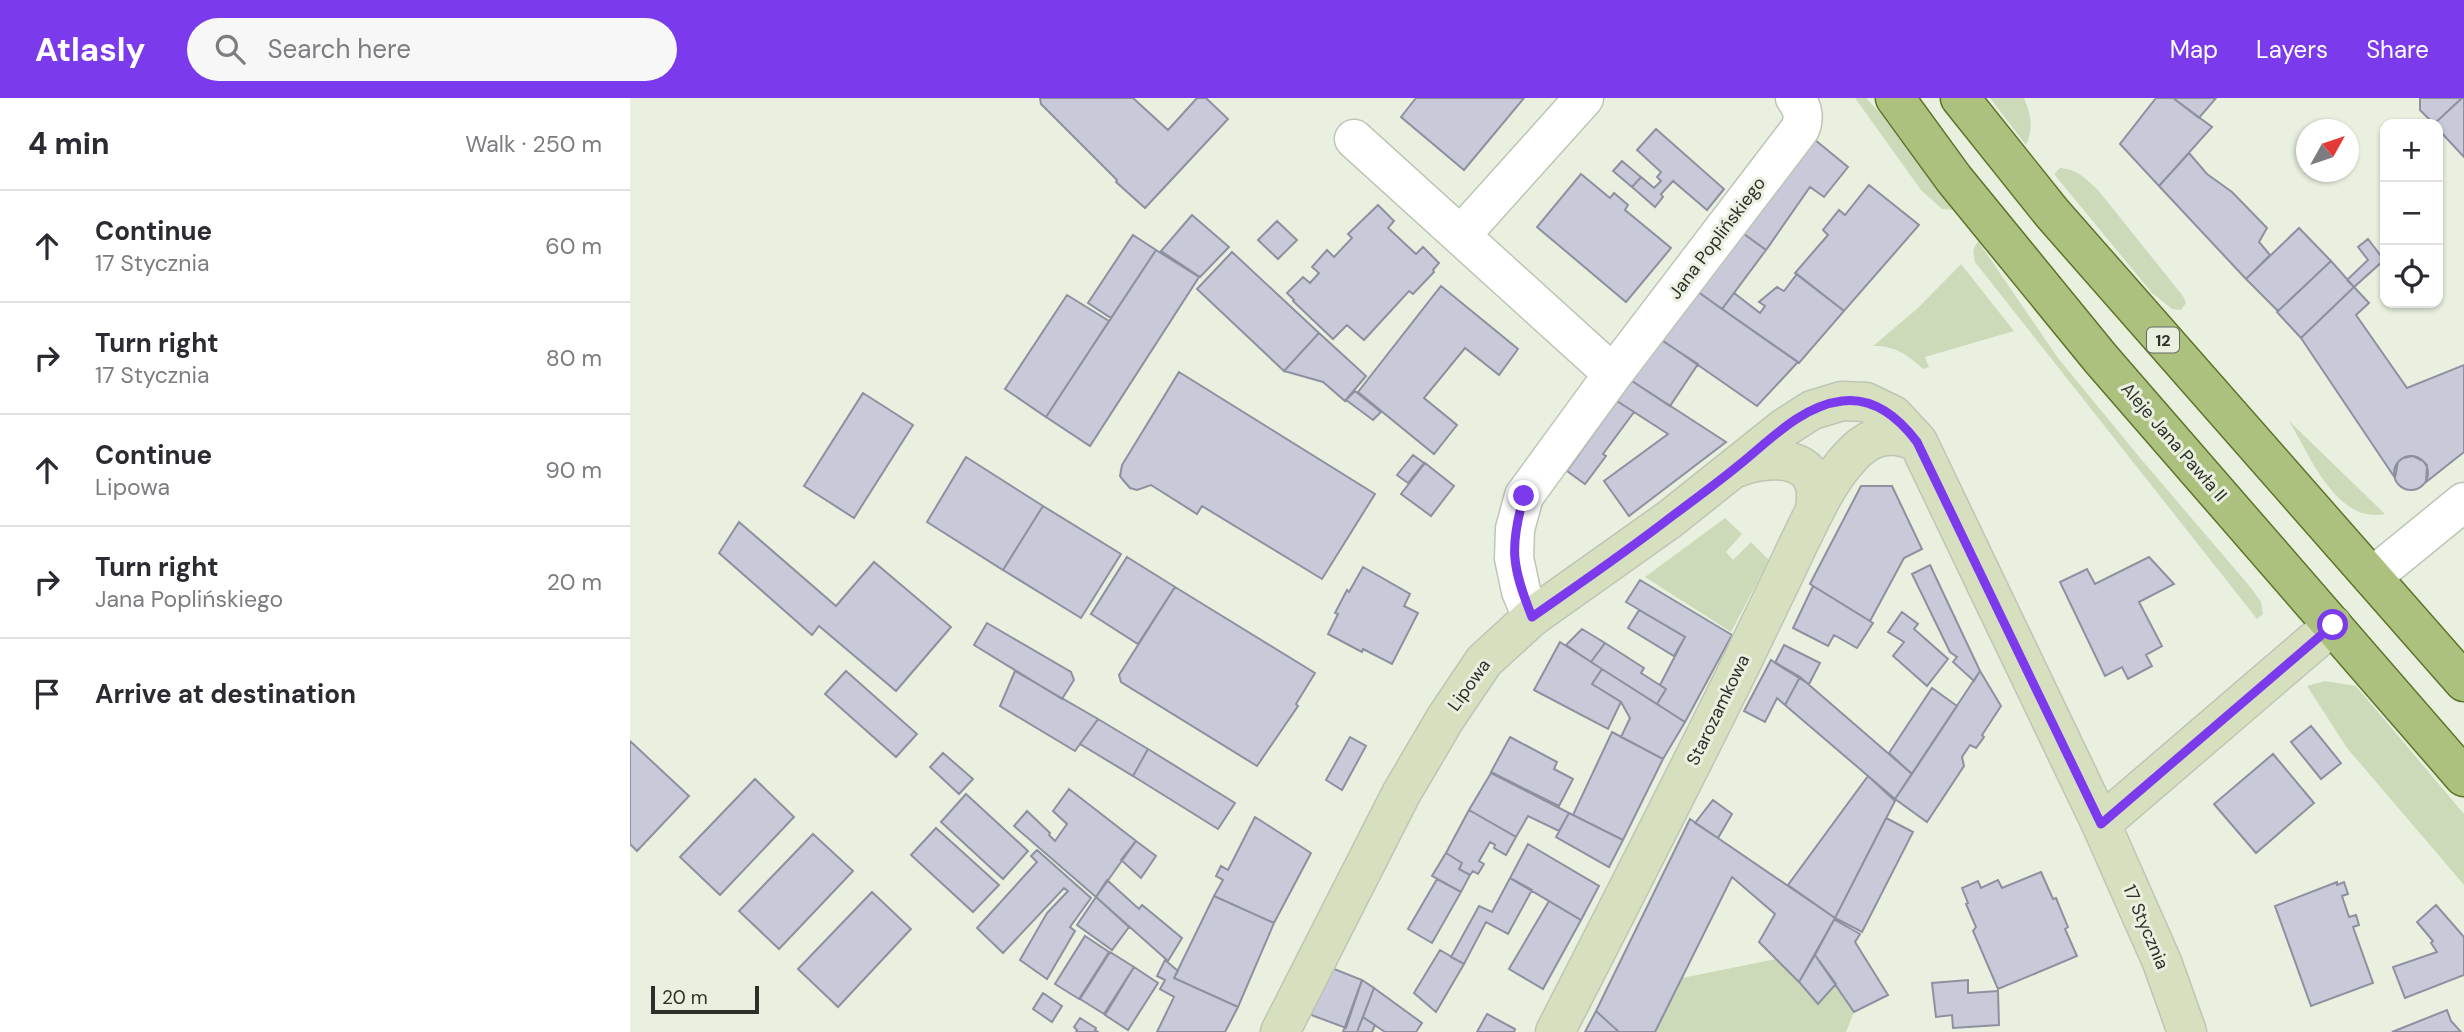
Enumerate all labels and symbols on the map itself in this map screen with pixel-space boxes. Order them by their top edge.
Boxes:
north arrow [2296,119,2359,182]
street label: Jana Poplińskiego [1663,172,1771,304]
road number: 12 [2147,328,2179,352]
street label: Aleje Jana Pawła II [2116,377,2232,507]
route end [1508,480,1539,511]
route start [2317,609,2348,640]
street label: Starozamkowa [1681,651,1755,769]
street label: Lipowa [1442,654,1496,716]
street label: 17 Stycznia [2117,881,2175,973]
scale bar [651,983,760,1015]

